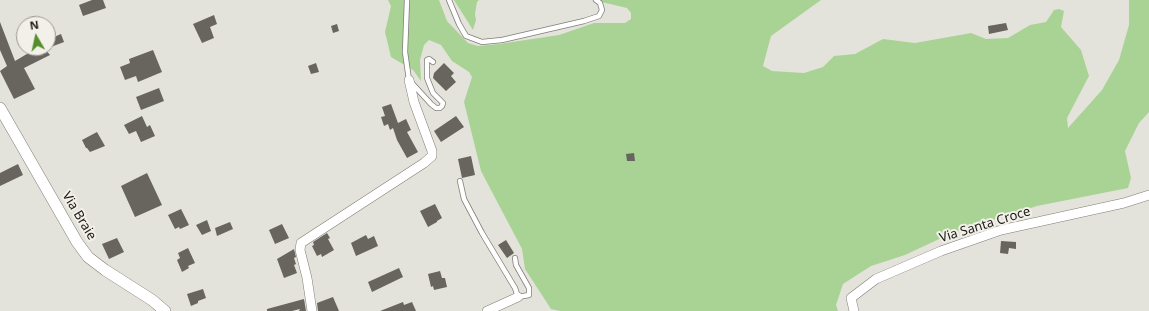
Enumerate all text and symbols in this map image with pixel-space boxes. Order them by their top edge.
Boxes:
north arrow [16,16,56,56]
text: N [29,17,40,33]
street label: Via Braie [59,189,99,243]
street label: Via Santa Croce [938,204,1032,246]

